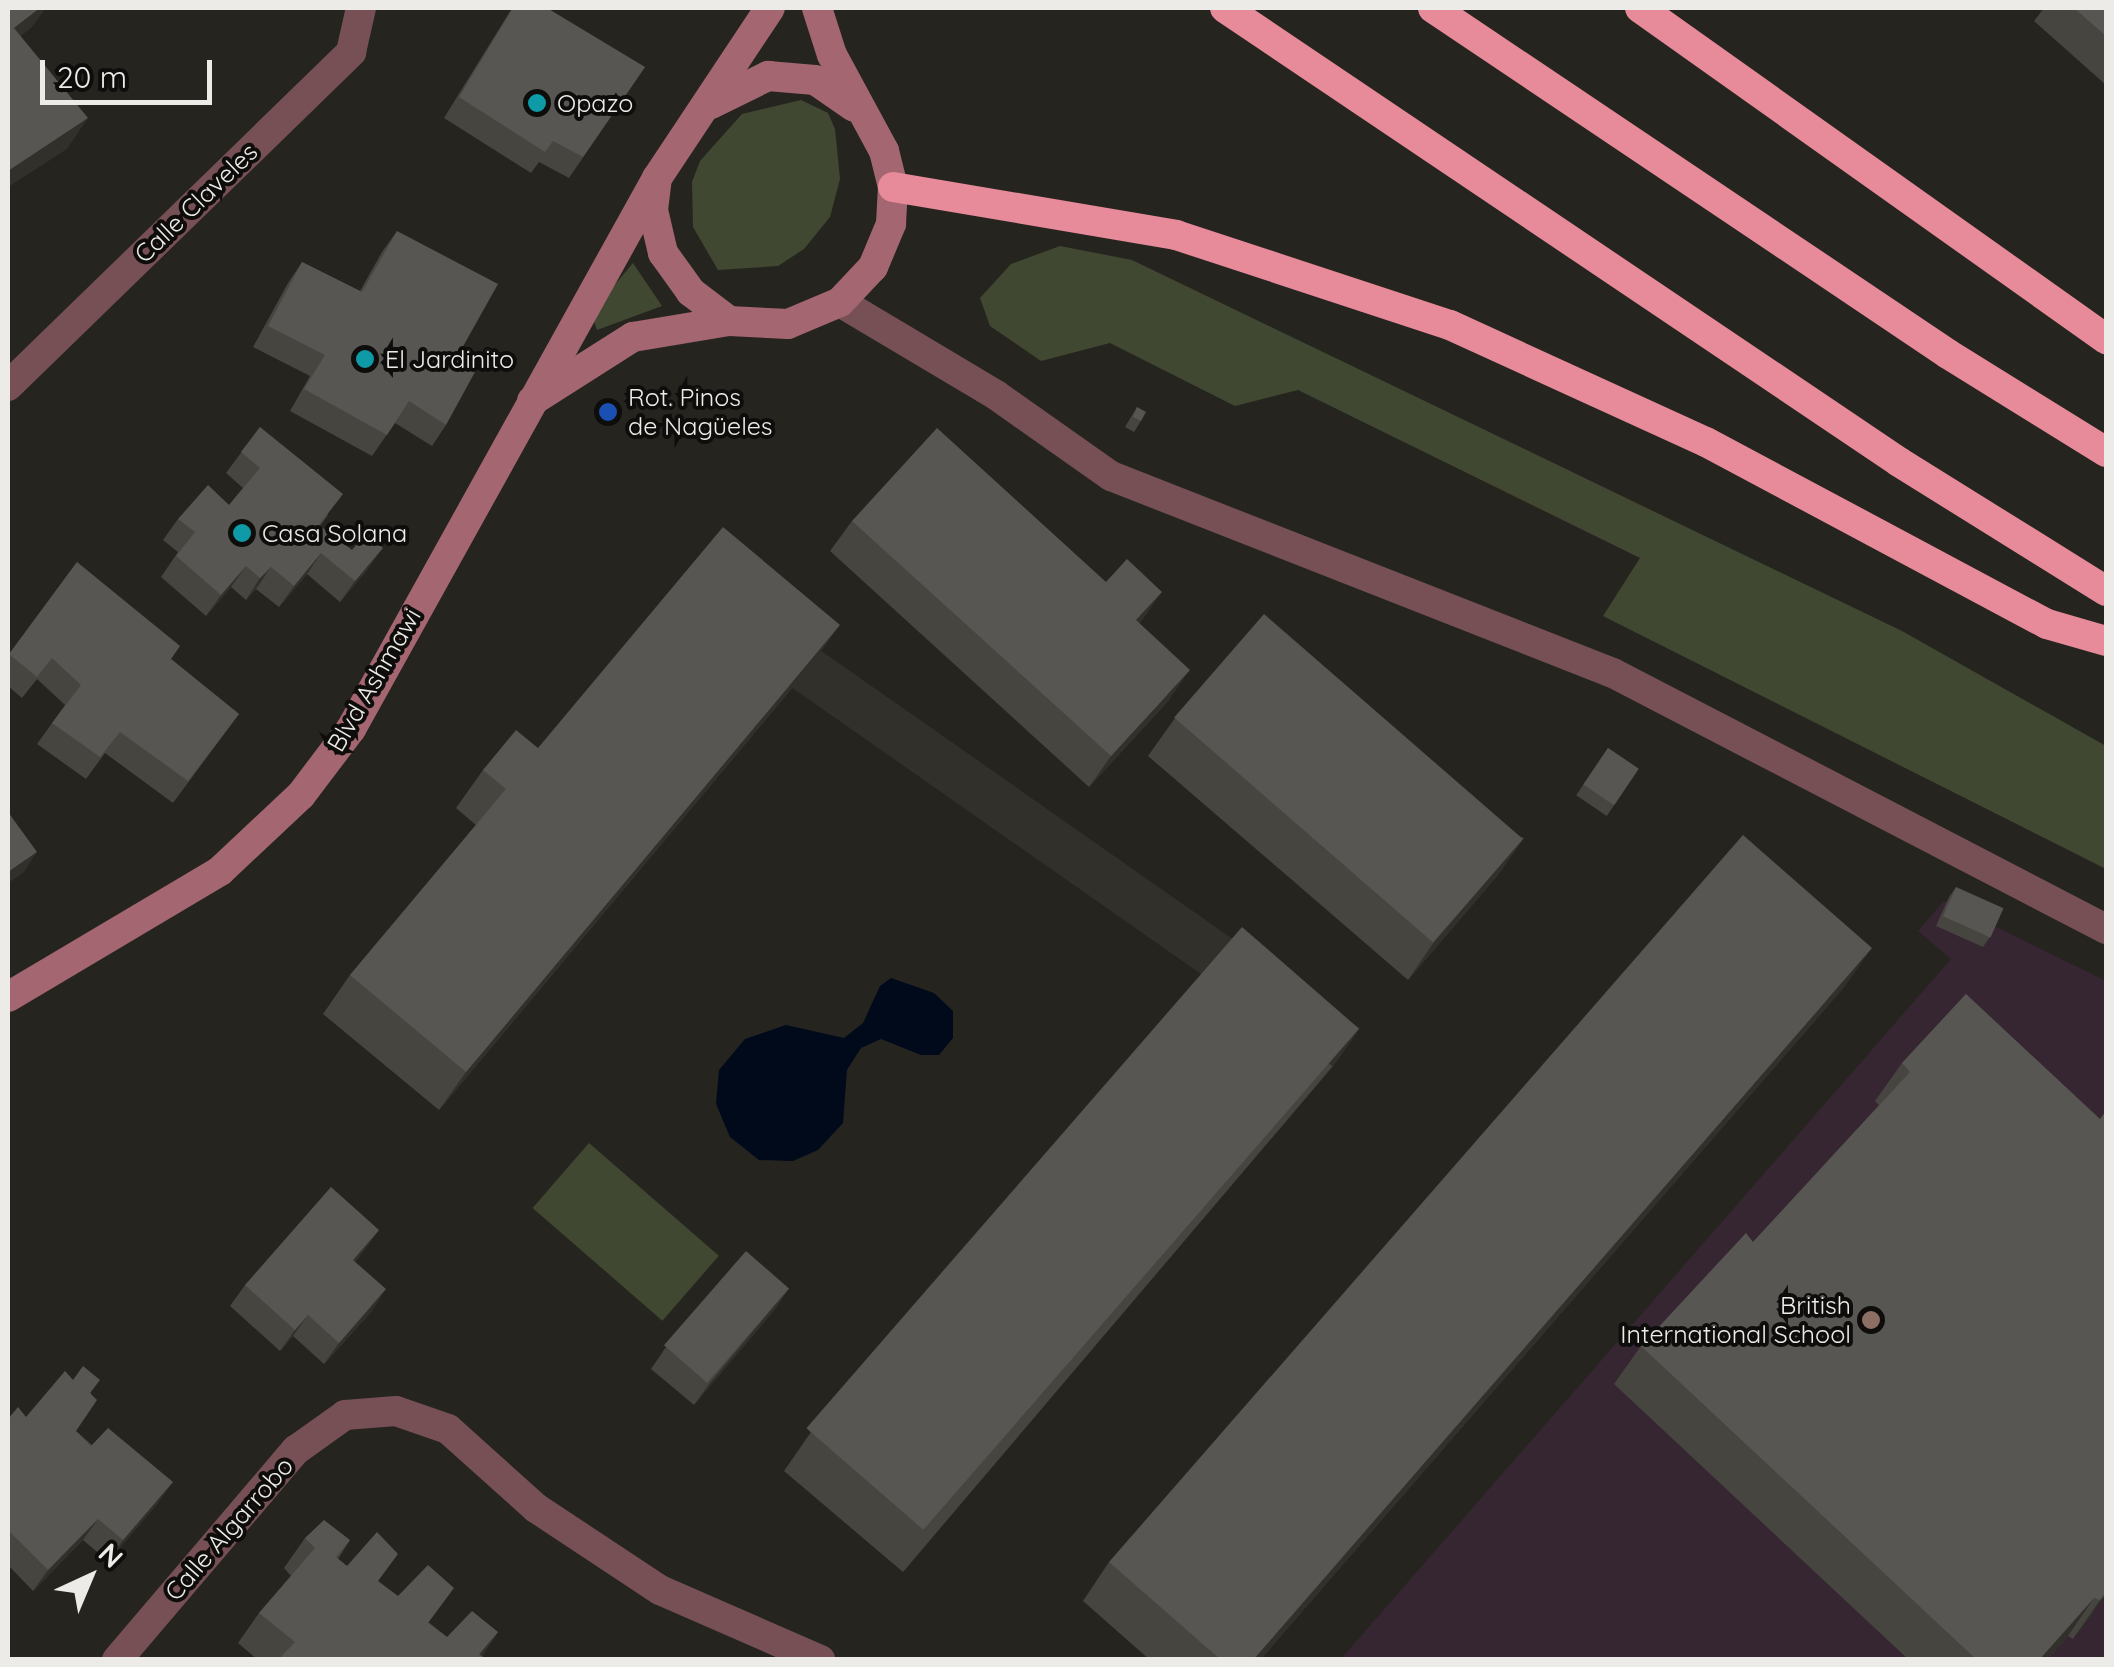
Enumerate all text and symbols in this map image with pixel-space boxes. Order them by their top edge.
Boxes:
scale bar [45,40,218,102]
text: 20 m [57,58,127,96]
place label: Opazo [557,88,633,118]
marker: Opazo [526,92,548,114]
street label: Calle Claveles [128,137,264,269]
place label: El Jardinito [385,344,514,374]
marker: El Jardinito [354,348,376,370]
place label: Rot. Pinos de Nagüeles [628,383,773,442]
marker: Rot. Pinos de Nagüeles [597,401,619,423]
place label: Casa Solana [262,518,407,548]
marker: Casa Solana [231,522,253,544]
street label: Blvd Ashmawi [321,603,427,757]
place label: British International School [1620,1291,1851,1350]
marker: British International School [1860,1309,1882,1331]
street label: Calle Algarrobo [159,1451,299,1607]
north arrow [40,1527,140,1627]
text: N [92,1535,131,1575]

